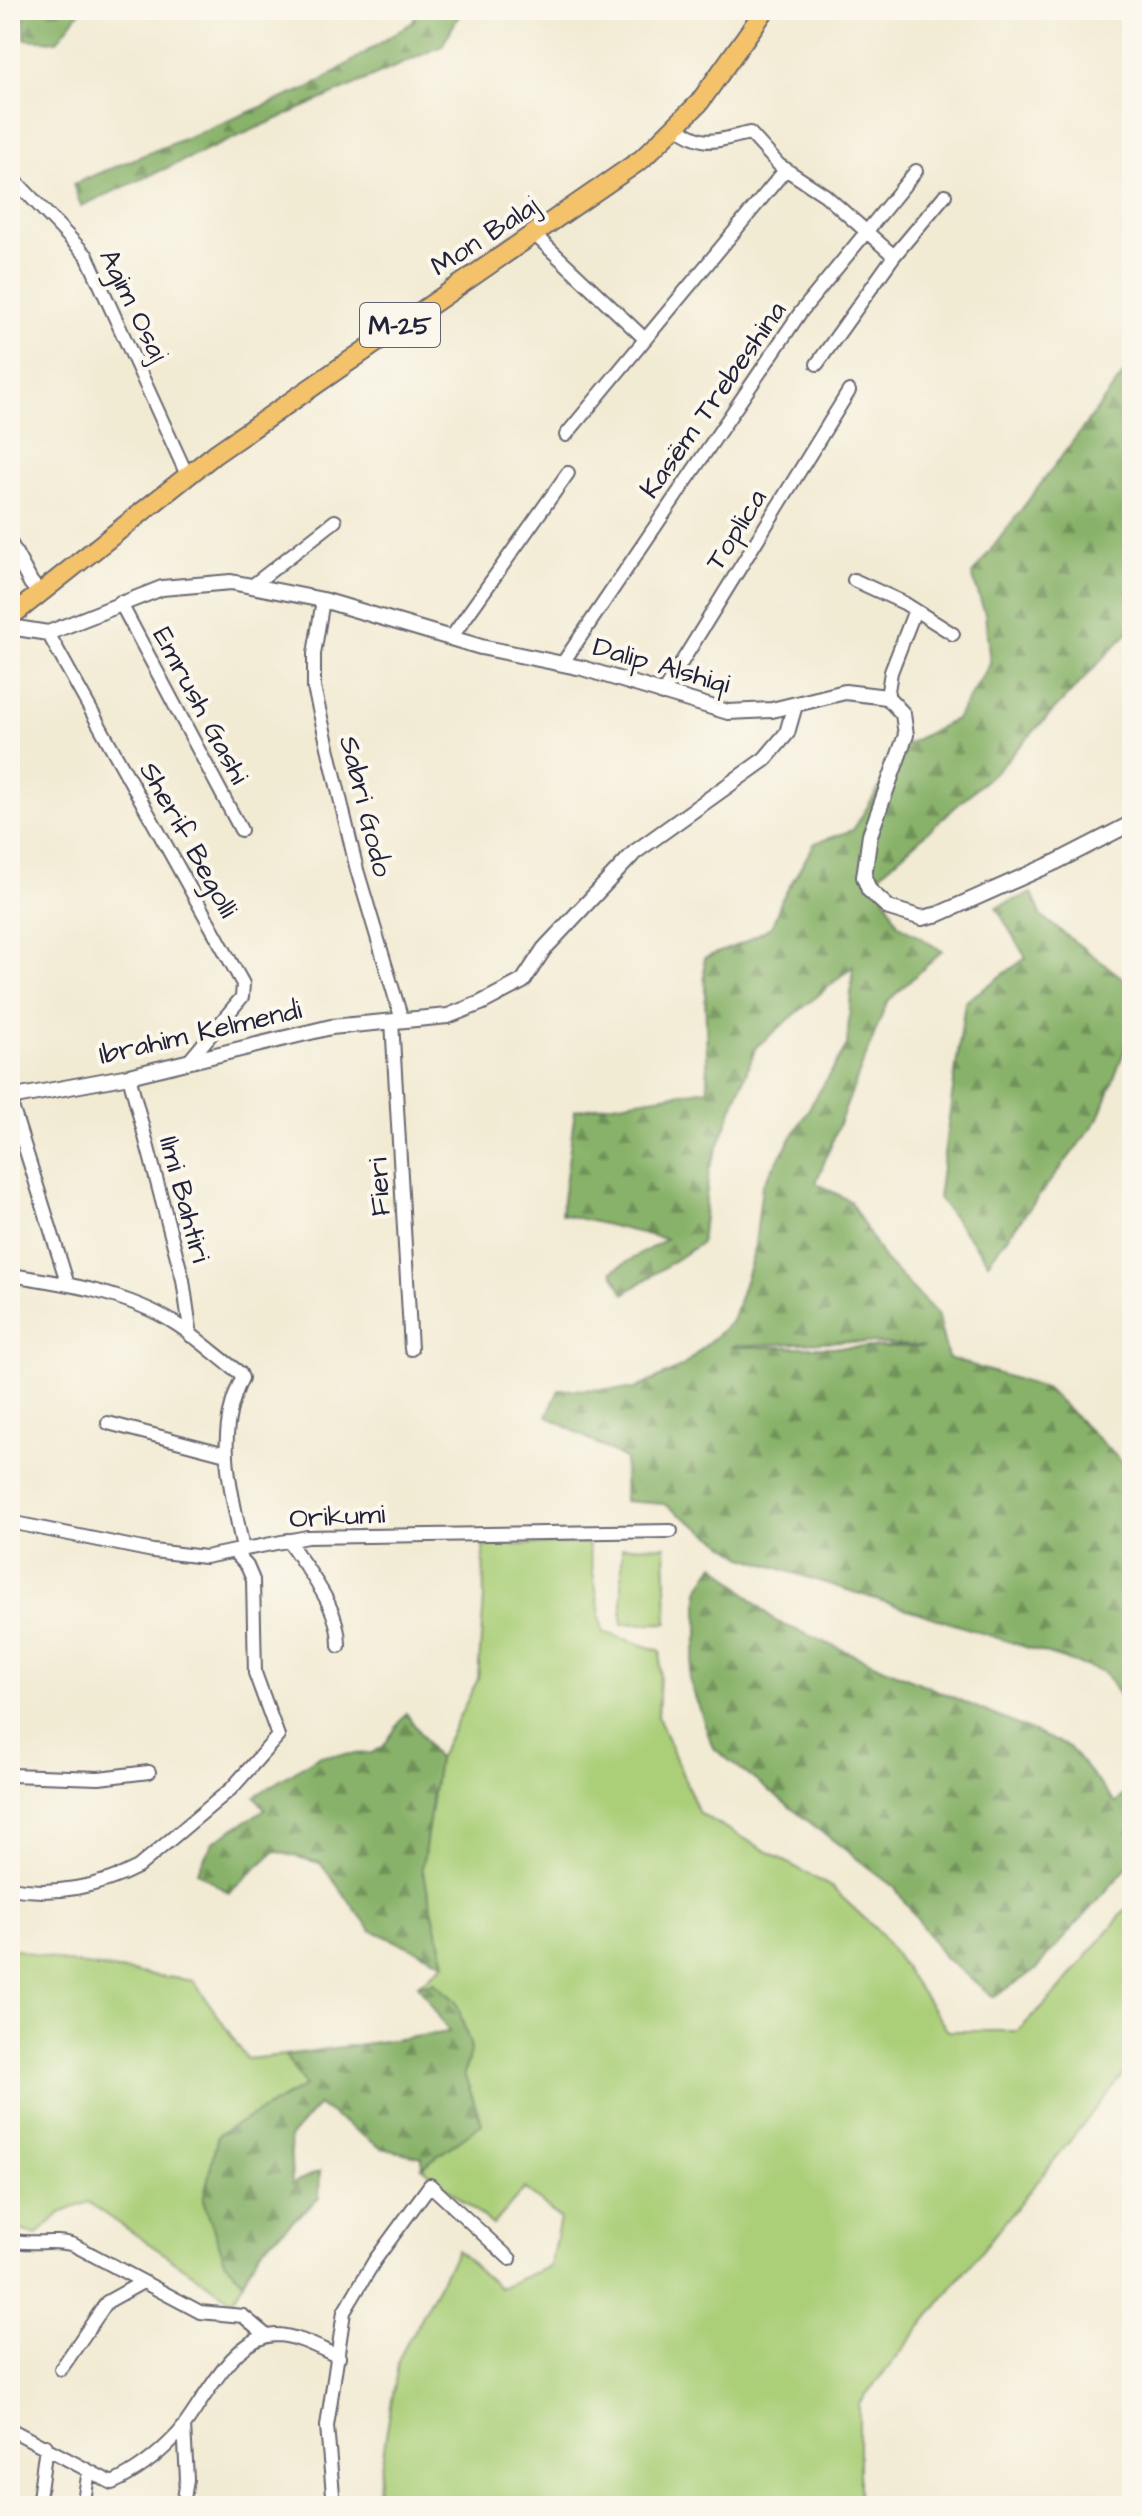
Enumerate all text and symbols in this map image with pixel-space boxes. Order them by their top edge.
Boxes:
street label: Mon Balaj [423,187,547,286]
street label: Agim Osaj [89,242,178,369]
street label: Kasëm Trebeshina [631,293,796,506]
road number: M-25 [360,303,440,347]
street label: Toplica [696,482,776,578]
street label: Emrush Gashi [143,620,258,791]
street label: Dalip Alshiqi [588,627,735,704]
street label: Sabri Godo [329,732,402,881]
street label: Sherif Begolli [129,755,248,925]
street label: Ibrahim Kelmendi [95,990,305,1075]
street label: Ilmi Bahtiri [149,1132,220,1267]
street label: Fieri [358,1157,401,1217]
street label: Orikumi [288,1495,386,1538]

